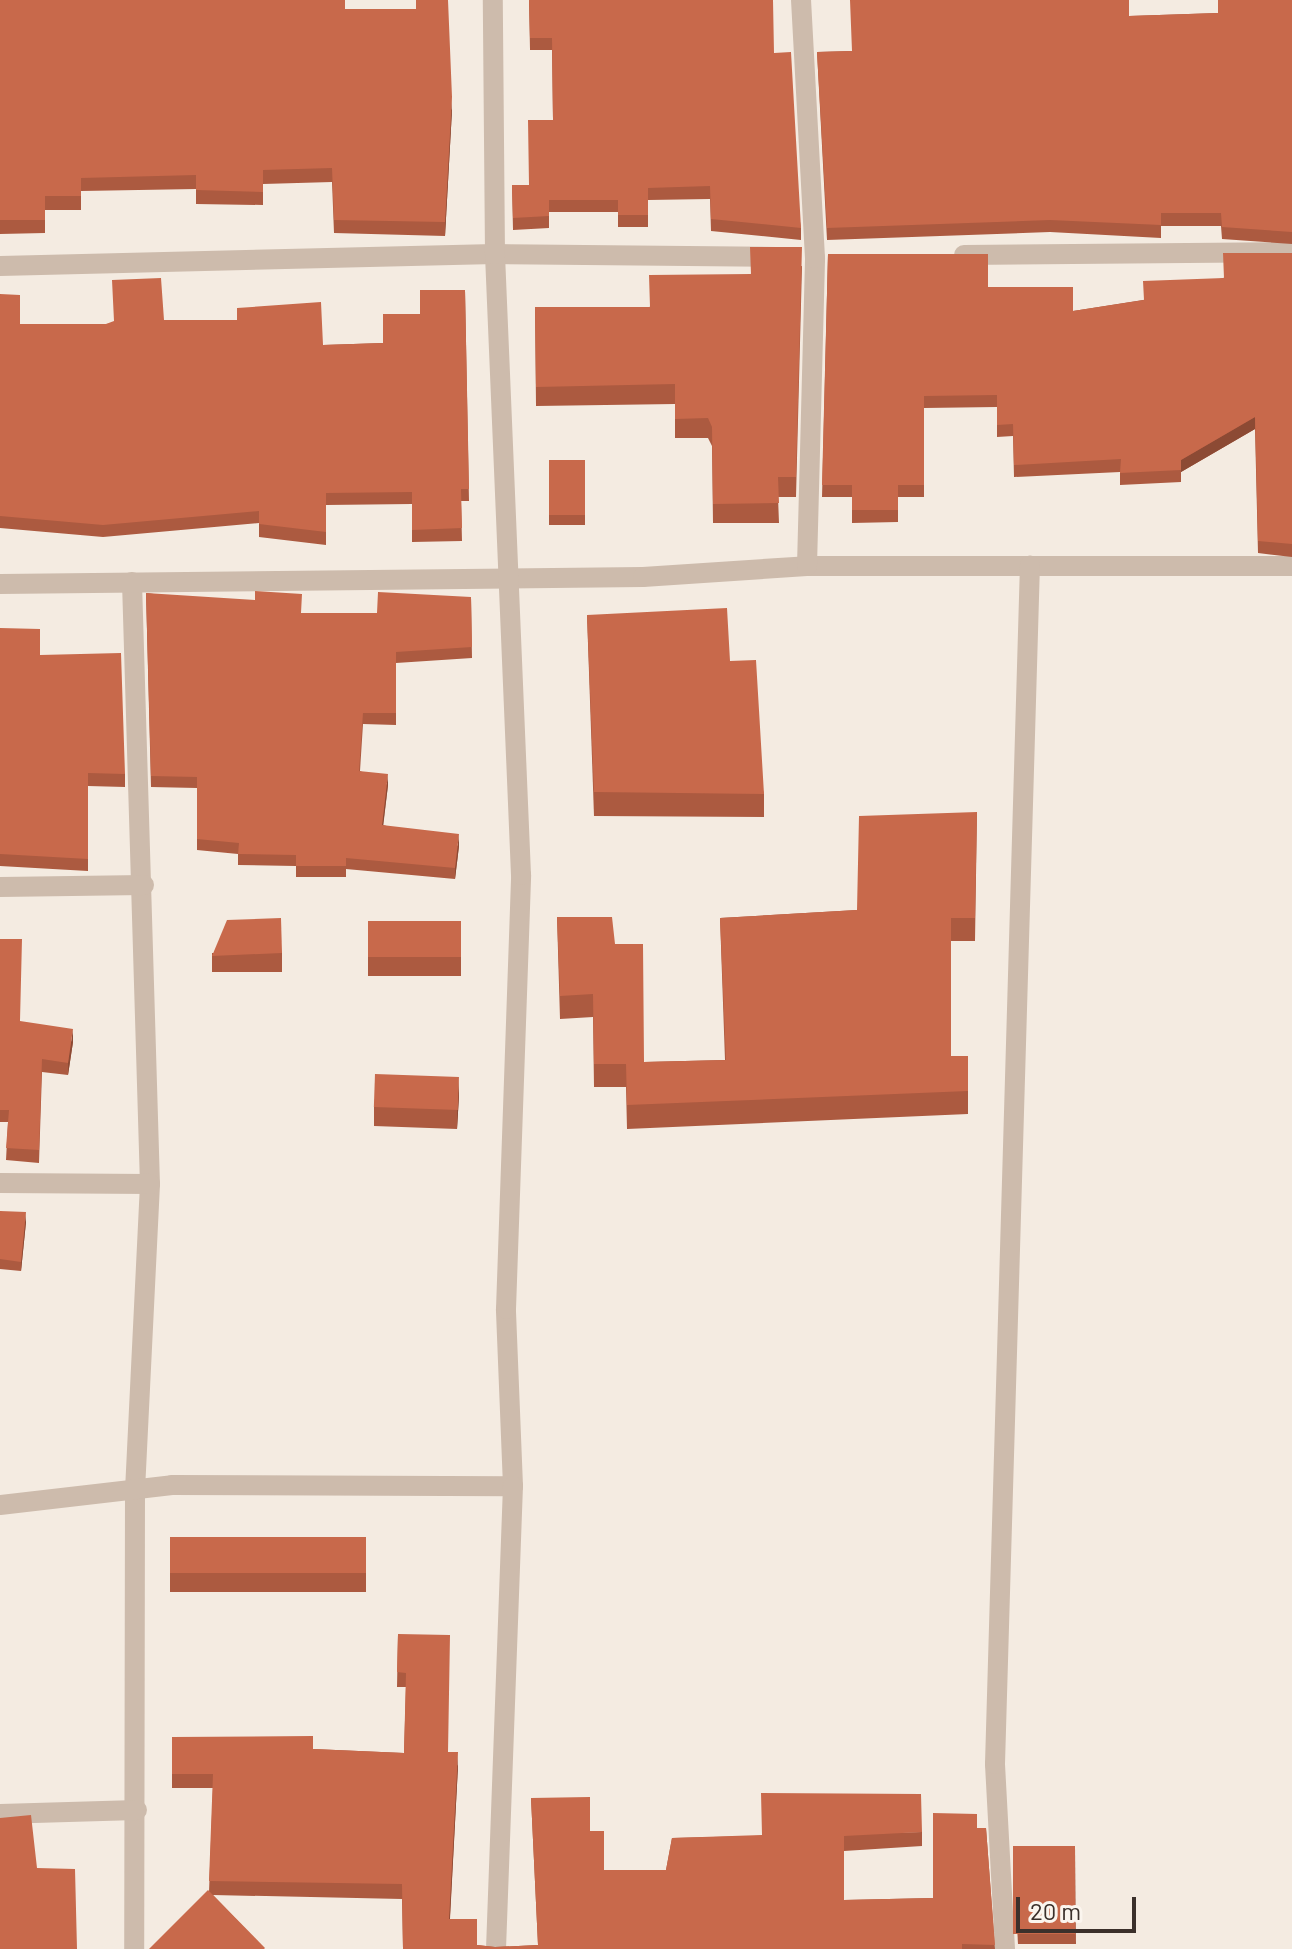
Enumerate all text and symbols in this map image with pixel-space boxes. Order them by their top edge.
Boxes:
scale bar [1020,1881,1140,1931]
text: 20 m [1030,1896,1081,1925]

